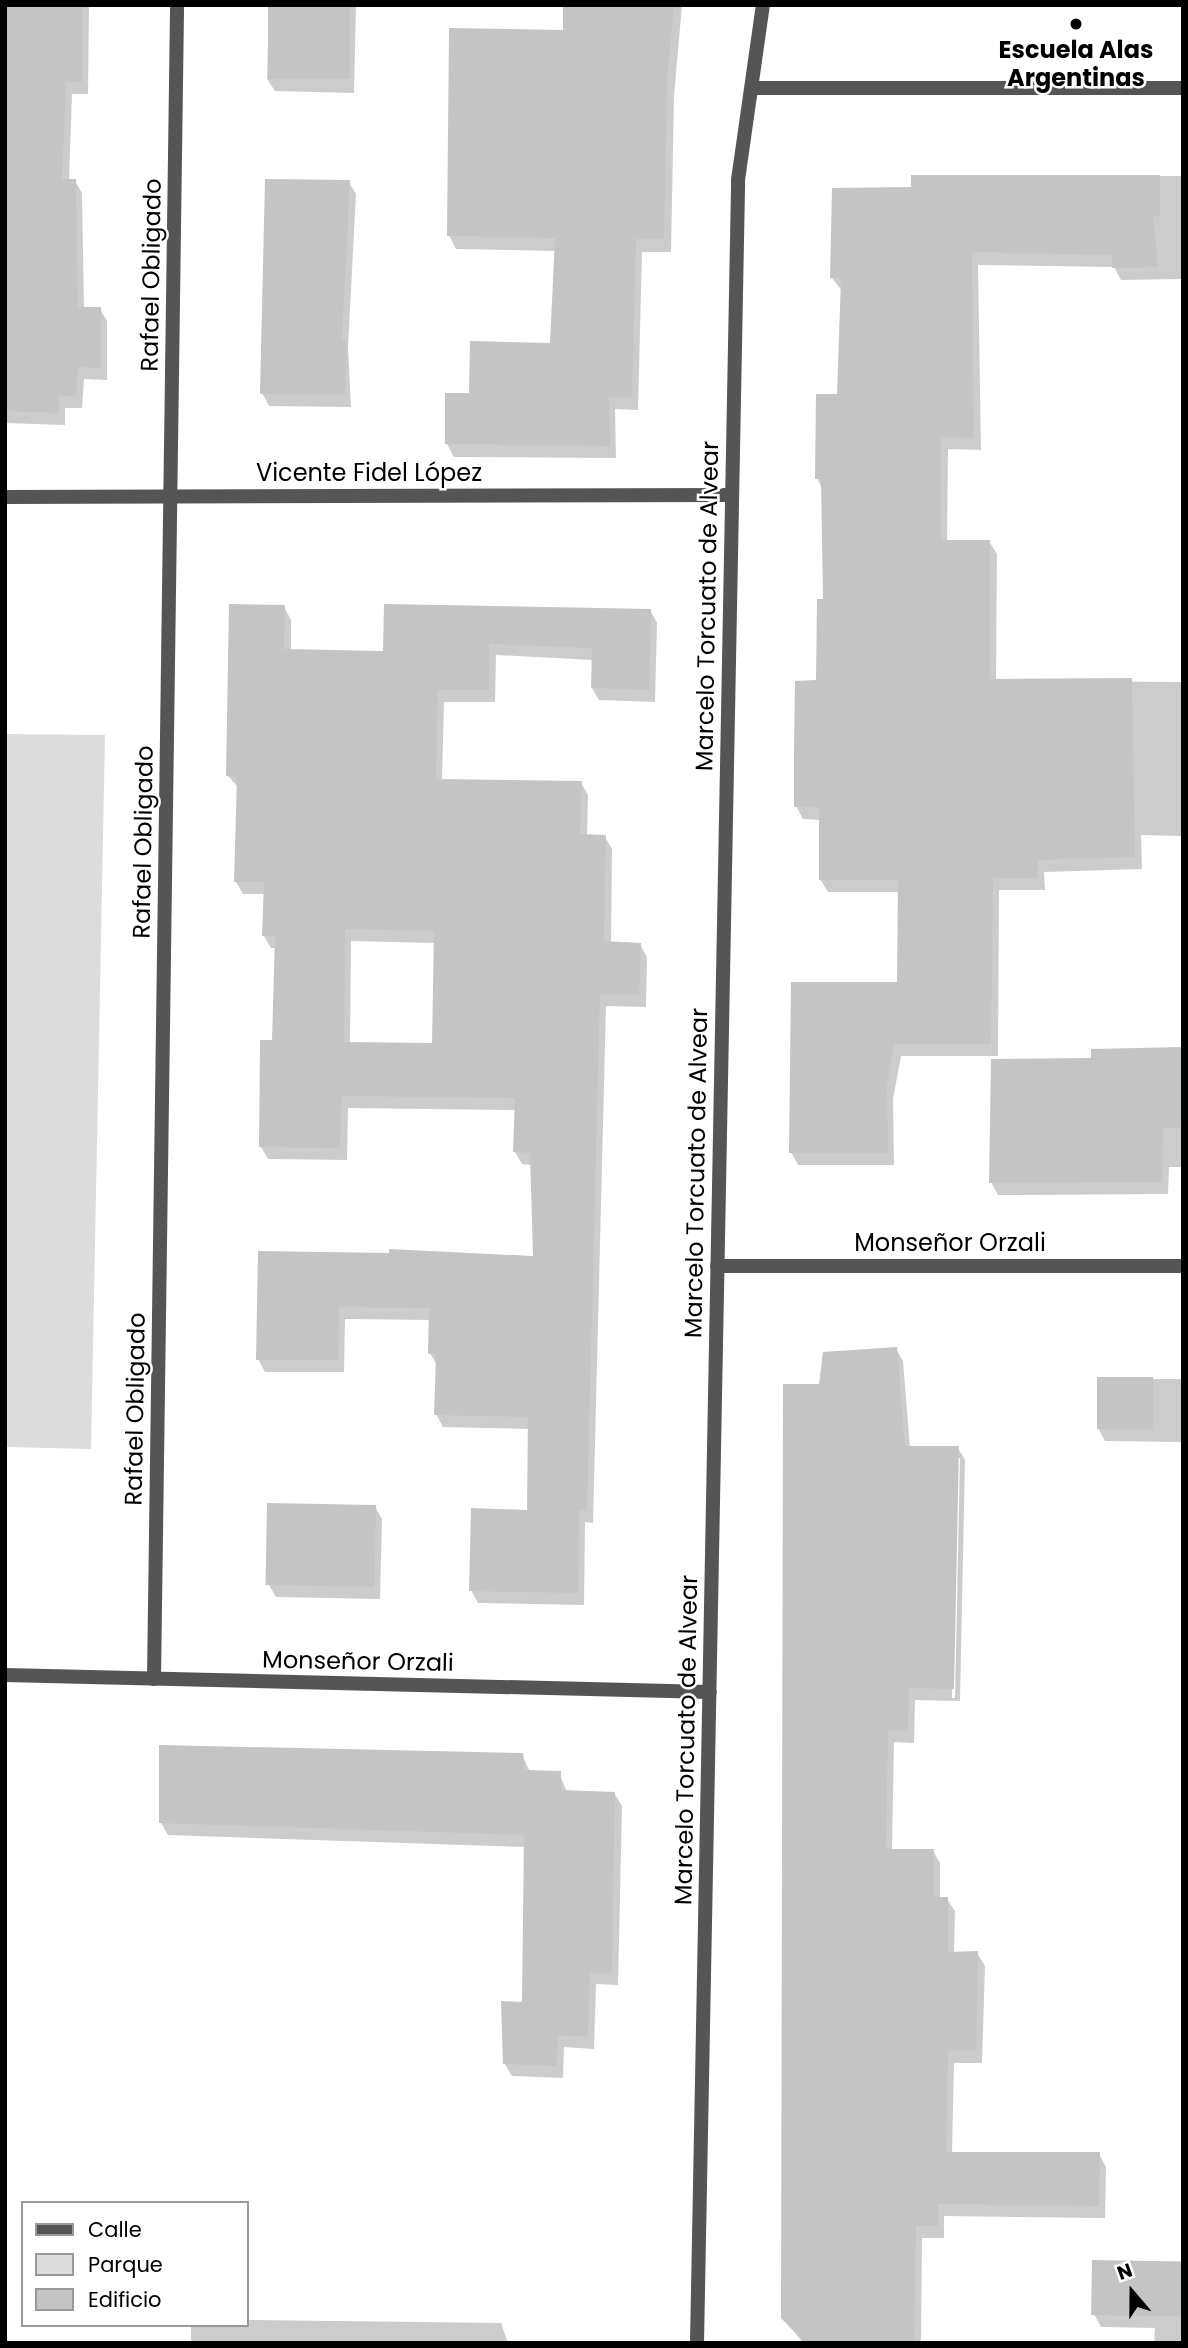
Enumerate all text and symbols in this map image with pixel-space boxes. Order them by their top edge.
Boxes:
marker: Escuela Alas Argentinas [1068,16,1084,32]
place label: Escuela Alas Argentinas [999,36,1153,92]
street label: Rafael Obligado [135,178,167,372]
street label: Marcelo Torcuato de Alvear [690,441,724,771]
street label: Vicente Fidel López [256,459,482,487]
street label: Rafael Obligado [127,745,159,939]
street label: Marcelo Torcuato de Alvear [679,1008,713,1338]
street label: Monseñor Orzali [854,1229,1046,1257]
street label: Rafael Obligado [119,1312,151,1506]
street label: Marcelo Torcuato de Alvear [669,1575,703,1905]
street label: Monseñor Orzali [262,1645,454,1677]
legend [21,2201,248,2327]
text: Calle [88,2215,142,2244]
text: Parque [88,2250,163,2279]
north arrow [1097,2257,1167,2327]
text: N [1113,2257,1136,2287]
text: Edificio [88,2285,162,2314]

